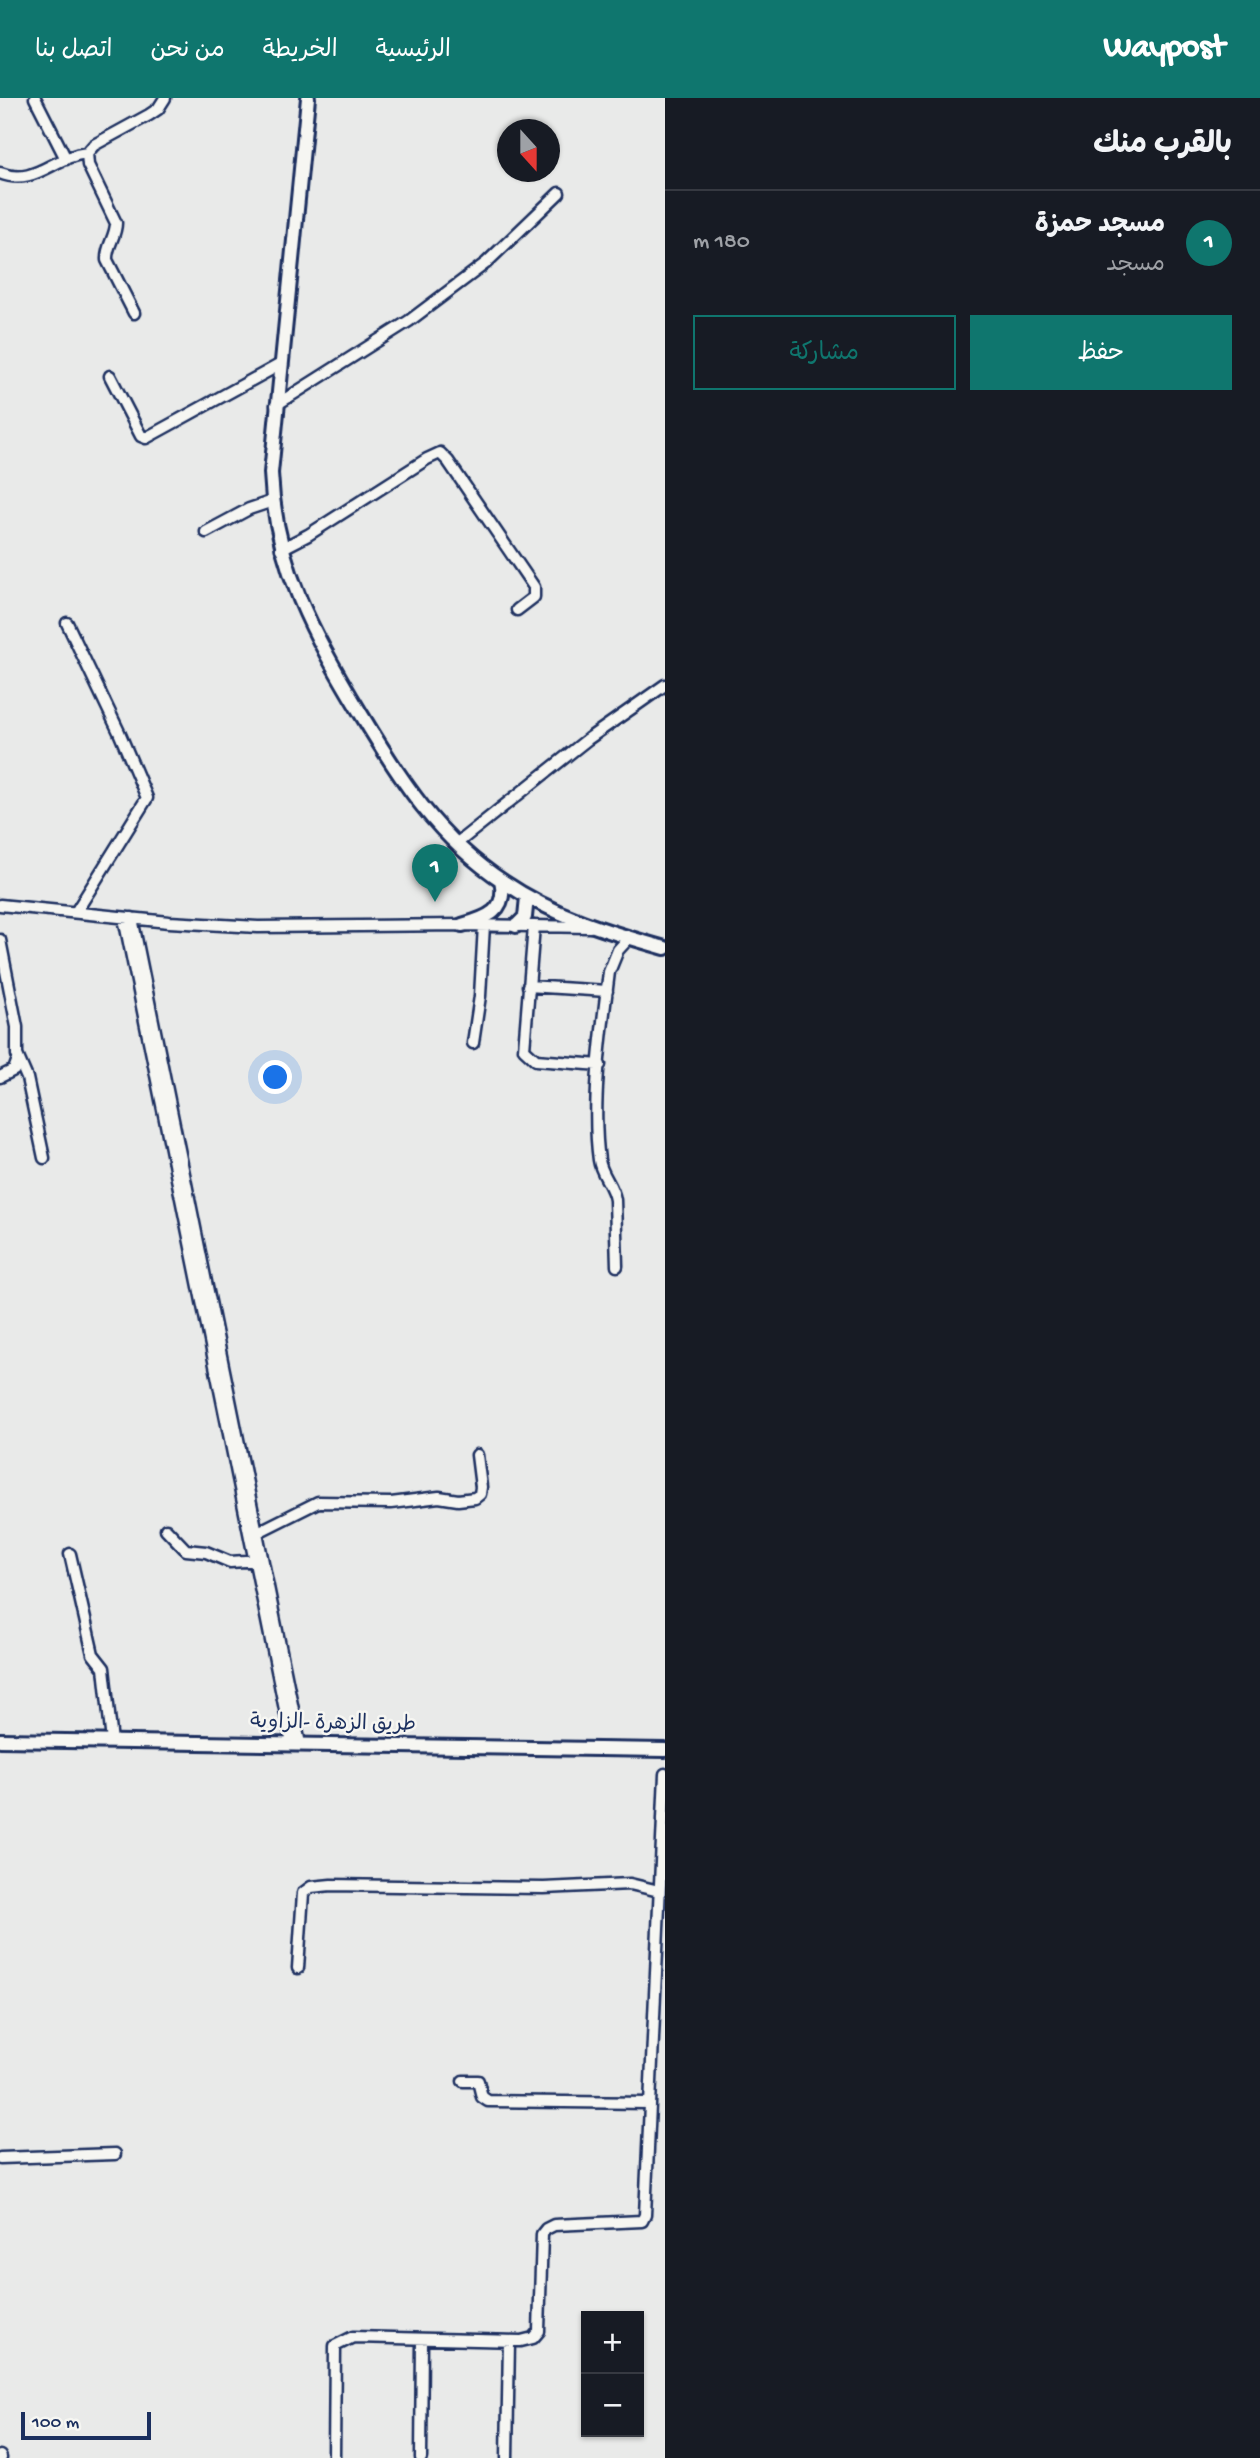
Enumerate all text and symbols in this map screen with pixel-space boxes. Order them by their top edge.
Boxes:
text: Waypost [1103,30,1225,68]
text: اتصل بنا [35,37,112,66]
text: من نحن [150,37,225,66]
text: الخريطة [263,37,338,66]
text: الرئيسية [376,37,451,66]
north arrow [497,119,560,182]
text: بالقرب منك [1093,129,1232,164]
text: مسجد حمزة [1035,211,1165,242]
text: 180 m [693,229,750,256]
text: 1 [1204,229,1214,256]
text: مسجد [1106,252,1165,279]
button: مشاركة [693,315,956,390]
button: حفظ [970,315,1232,390]
pin: 1 [412,844,458,902]
your location [258,1060,292,1094]
street label: طريق الزهرة -الزاوية [250,1711,416,1739]
map controls [581,2311,644,2437]
button: + [581,2311,644,2374]
button: − [581,2374,644,2437]
scale bar [21,2409,150,2441]
text: 100 m [32,2412,79,2435]

